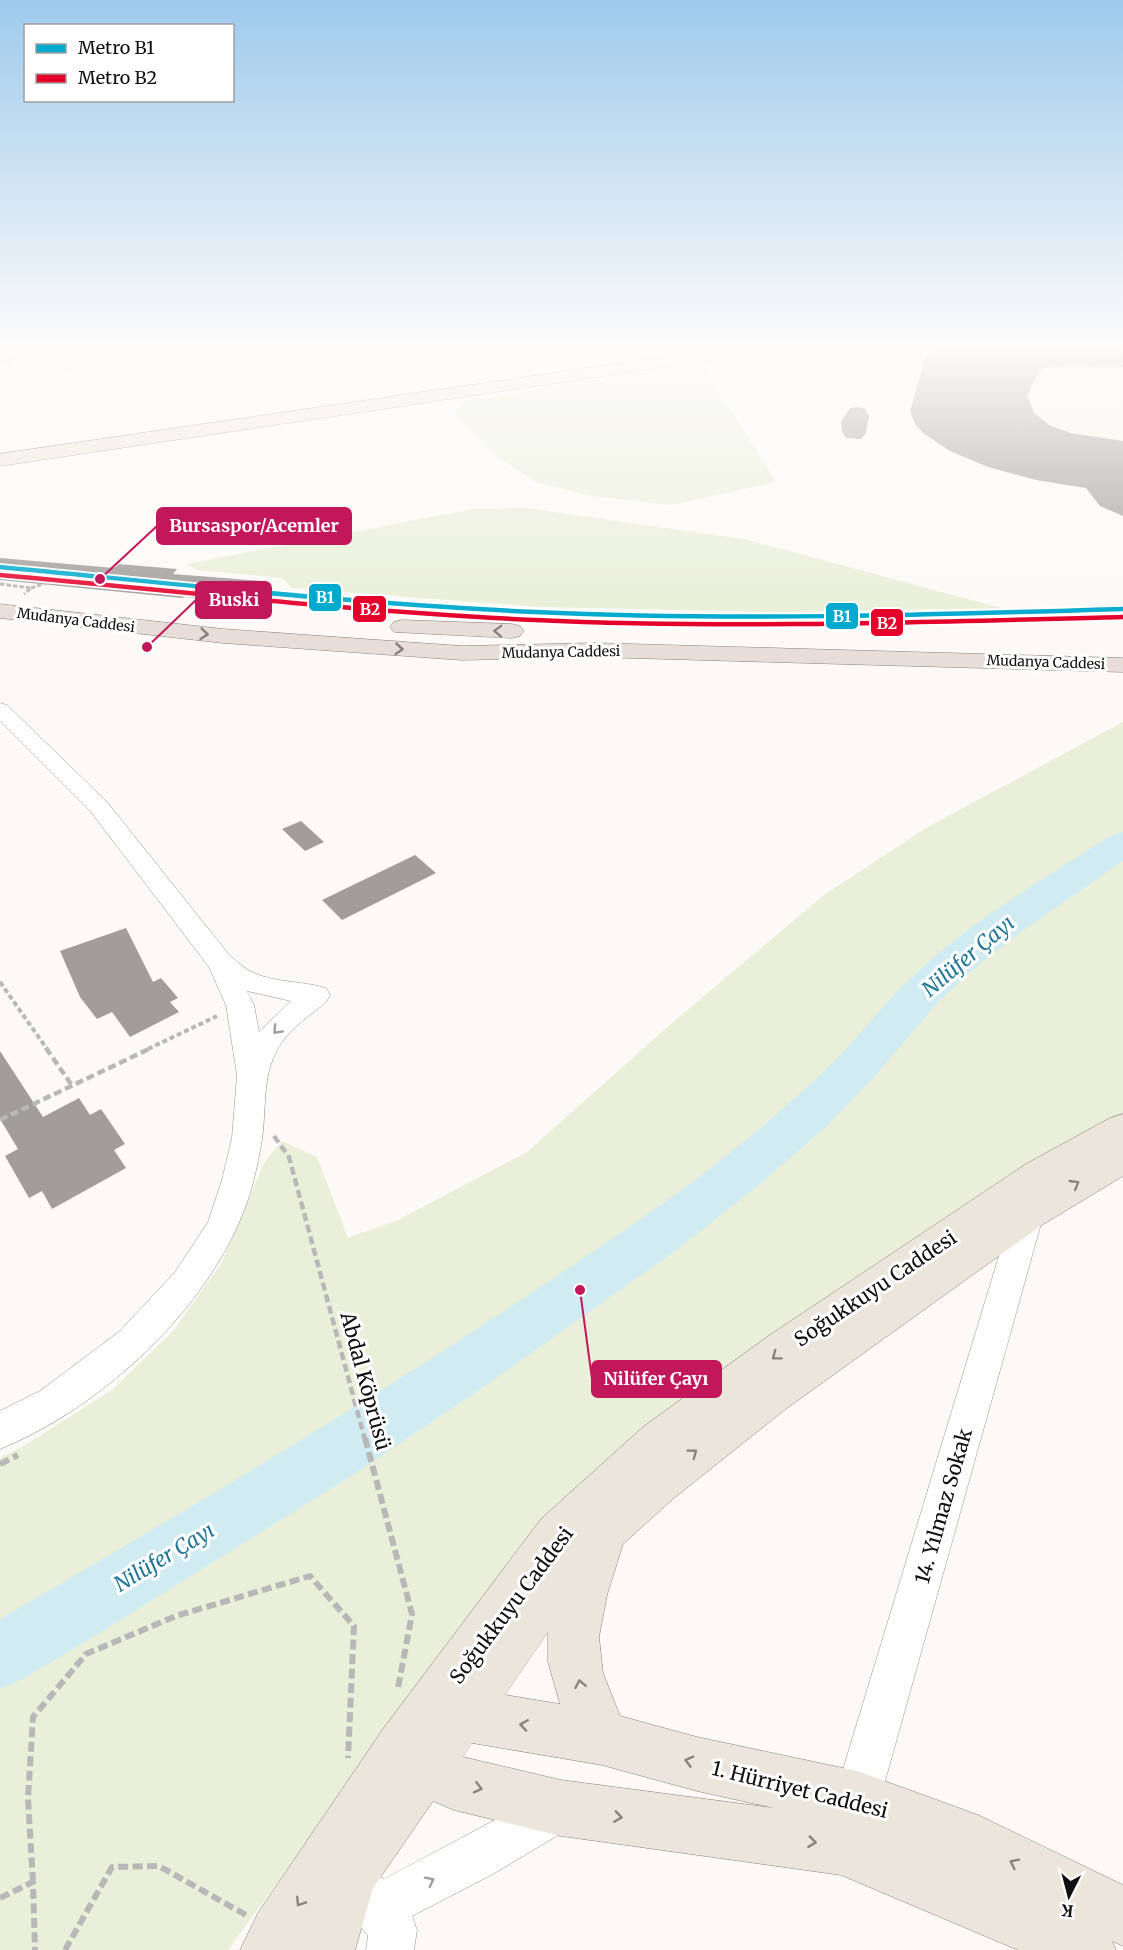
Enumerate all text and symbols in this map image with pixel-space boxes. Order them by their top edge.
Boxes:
legend [24,24,234,102]
text: Metro B1 [78,36,154,59]
text: Metro B2 [78,66,157,89]
callout: Bursaspor/Acemler [157,508,351,544]
text: Bursaspor/Acemler [169,514,339,537]
callout: Buski [196,582,271,618]
line badge: B1 [308,583,342,612]
text: B1 [316,587,335,607]
text: Buski [208,588,260,611]
line badge: B2 [352,595,387,623]
text: B2 [360,599,380,619]
line badge: B1 [825,602,859,630]
street label: Mudanya Caddesi [16,604,136,636]
text: B1 [833,606,852,626]
line badge: B2 [870,608,904,637]
text: B2 [877,613,897,633]
one-way arrow [493,625,502,637]
one-way arrow [200,627,209,640]
one-way arrow [394,642,403,655]
street label: Mudanya Caddesi [502,642,621,662]
street label: Mudanya Caddesi [986,651,1106,673]
water label: Nilüfer Çayı [916,909,1020,1003]
one-way arrow [273,1023,284,1033]
one-way arrow [1069,1180,1079,1192]
street label: Soğukkuyu Caddesi [789,1224,961,1352]
street label: Abdal Köprüsü [335,1308,396,1453]
one-way arrow [771,1349,782,1360]
callout: Nilüfer Çayı [592,1361,721,1397]
text: Nilüfer Çayı [604,1367,708,1390]
street label: 14. Yılmaz Sokak [909,1425,977,1586]
one-way arrow [686,1450,697,1461]
water label: Nilüfer Çayı [109,1516,219,1598]
street label: Soğukkuyu Caddesi [444,1522,578,1688]
one-way arrow [574,1679,587,1689]
one-way arrow [519,1719,529,1732]
street label: 1. Hürriyet Caddesi [709,1755,891,1823]
one-way arrow [684,1756,694,1769]
one-way arrow [473,1780,483,1793]
one-way arrow [614,1810,623,1822]
one-way arrow [807,1835,816,1848]
one-way arrow [1009,1858,1020,1870]
north arrow [1039,1866,1099,1926]
one-way arrow [424,1877,435,1888]
one-way arrow [296,1895,307,1906]
text: K [1060,1900,1074,1921]

